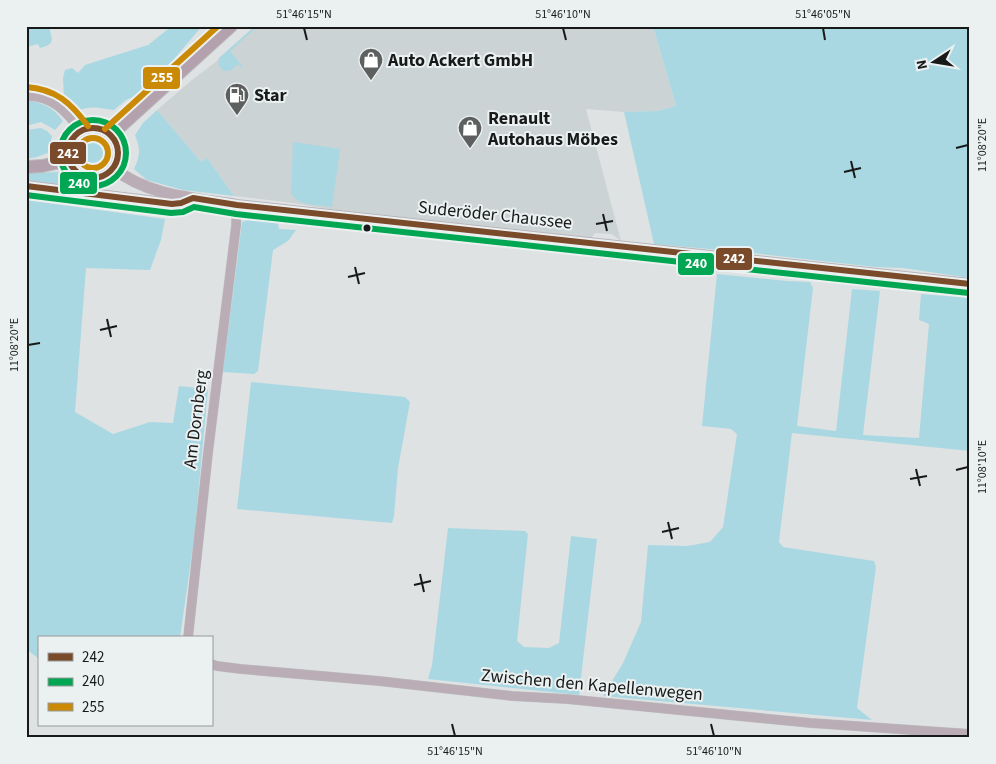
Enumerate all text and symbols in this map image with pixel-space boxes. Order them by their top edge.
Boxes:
text: 51°46'15"N [276,6,332,23]
text: 51°46'10"N [535,6,591,23]
text: 51°46'05"N [795,6,851,23]
north arrow [908,38,958,88]
shop icon: Auto Ackert GmbH [358,47,384,81]
place label: Auto Ackert GmbH [387,48,533,73]
text: N [912,58,933,71]
line badge: 255 [142,66,181,90]
text: 255 [151,68,173,88]
fuel station icon: Star [224,82,250,116]
place label: Star [254,83,288,108]
place label: Renault Autohaus Möbes [487,106,618,152]
shop icon: Renault Autohaus Möbes [457,115,483,149]
text: 11°08'20"E [974,118,991,172]
line badge: 242 [49,141,87,165]
text: 242 [57,144,79,164]
line badge: 240 [59,171,98,195]
text: 240 [68,174,90,194]
street label: Suderöder Chaussee [417,194,573,236]
unlabelled marker [362,223,372,233]
line badge: 242 [715,247,753,271]
text: 242 [723,249,745,269]
line badge: 240 [677,252,715,276]
text: 240 [685,254,707,274]
text: 11°08'20"E [6,318,23,372]
street label: Am Dornberg [178,368,214,470]
text: 11°08'10"E [974,440,991,494]
legend [38,636,212,726]
text: 242 [82,647,104,668]
street label: Zwischen den Kapellenwegen [480,663,704,707]
text: 240 [82,671,104,692]
text: 255 [82,697,104,718]
text: 51°46'15"N [427,743,483,760]
text: 51°46'10"N [686,743,742,760]

